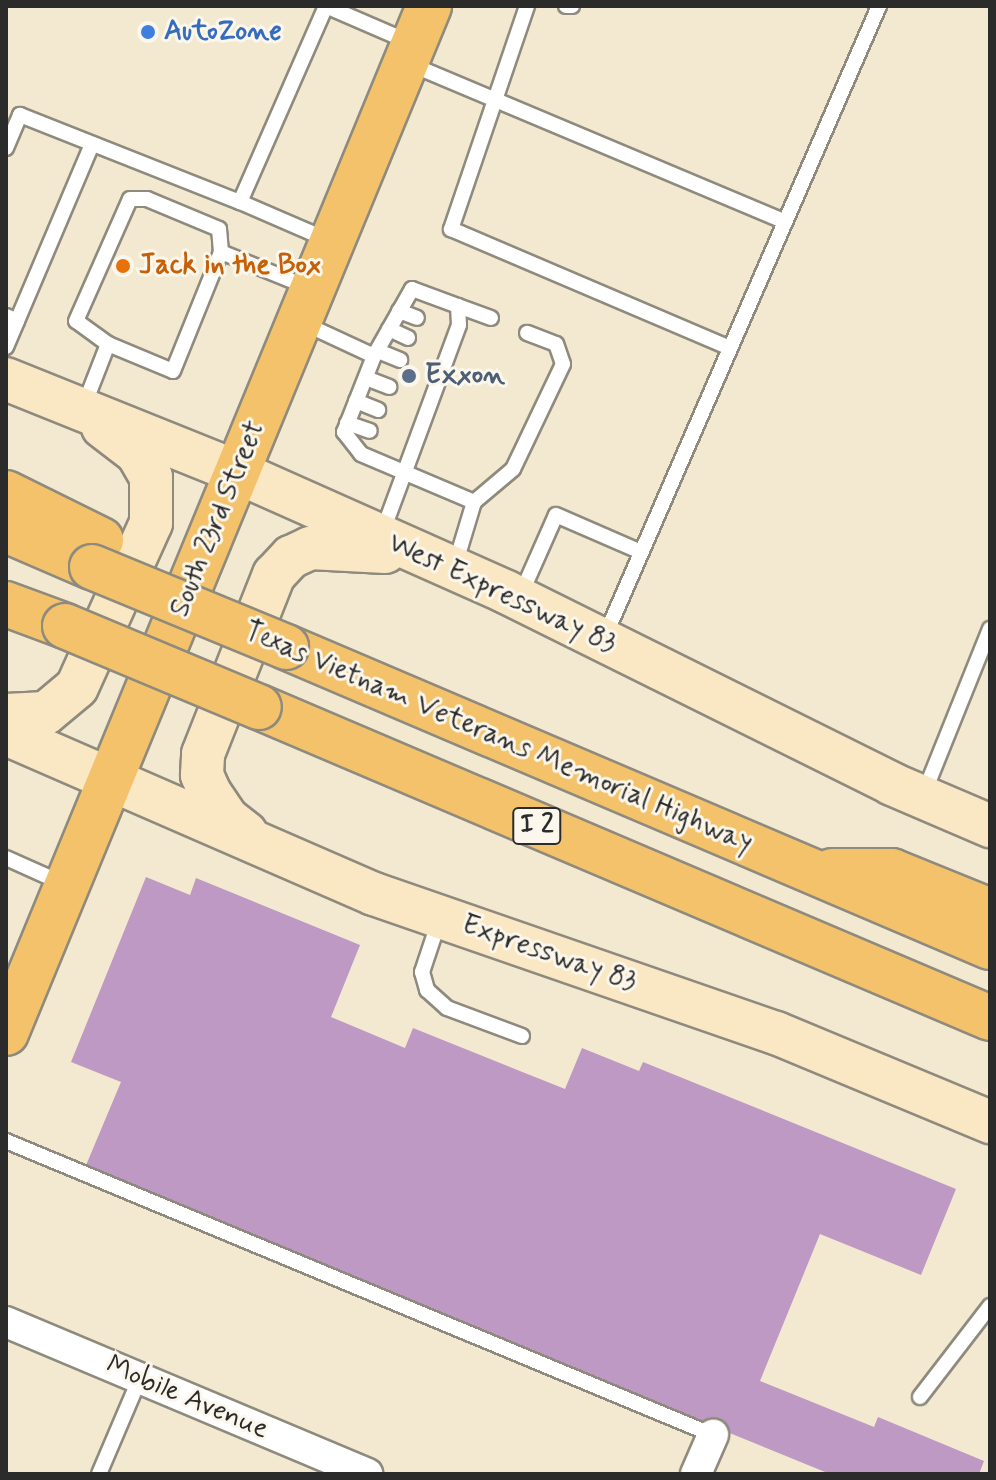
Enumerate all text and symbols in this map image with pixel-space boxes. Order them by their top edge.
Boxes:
place label: AutoZone [164,15,282,49]
marker: AutoZone [139,23,157,41]
place label: Jack in the Box [139,249,321,283]
marker: Jack in the Box [114,257,132,275]
place label: Exxon [425,359,505,393]
marker: Exxon [400,367,418,385]
street label: South 23rd Street [164,417,272,621]
street label: West Expressway 83 [383,526,621,662]
street label: Texas Vietnam Veterans Memorial Highway [248,619,748,857]
road number: I 2 [511,804,563,848]
street label: Expressway 83 [457,908,641,1000]
street label: Mobile Avenue [101,1349,273,1447]

